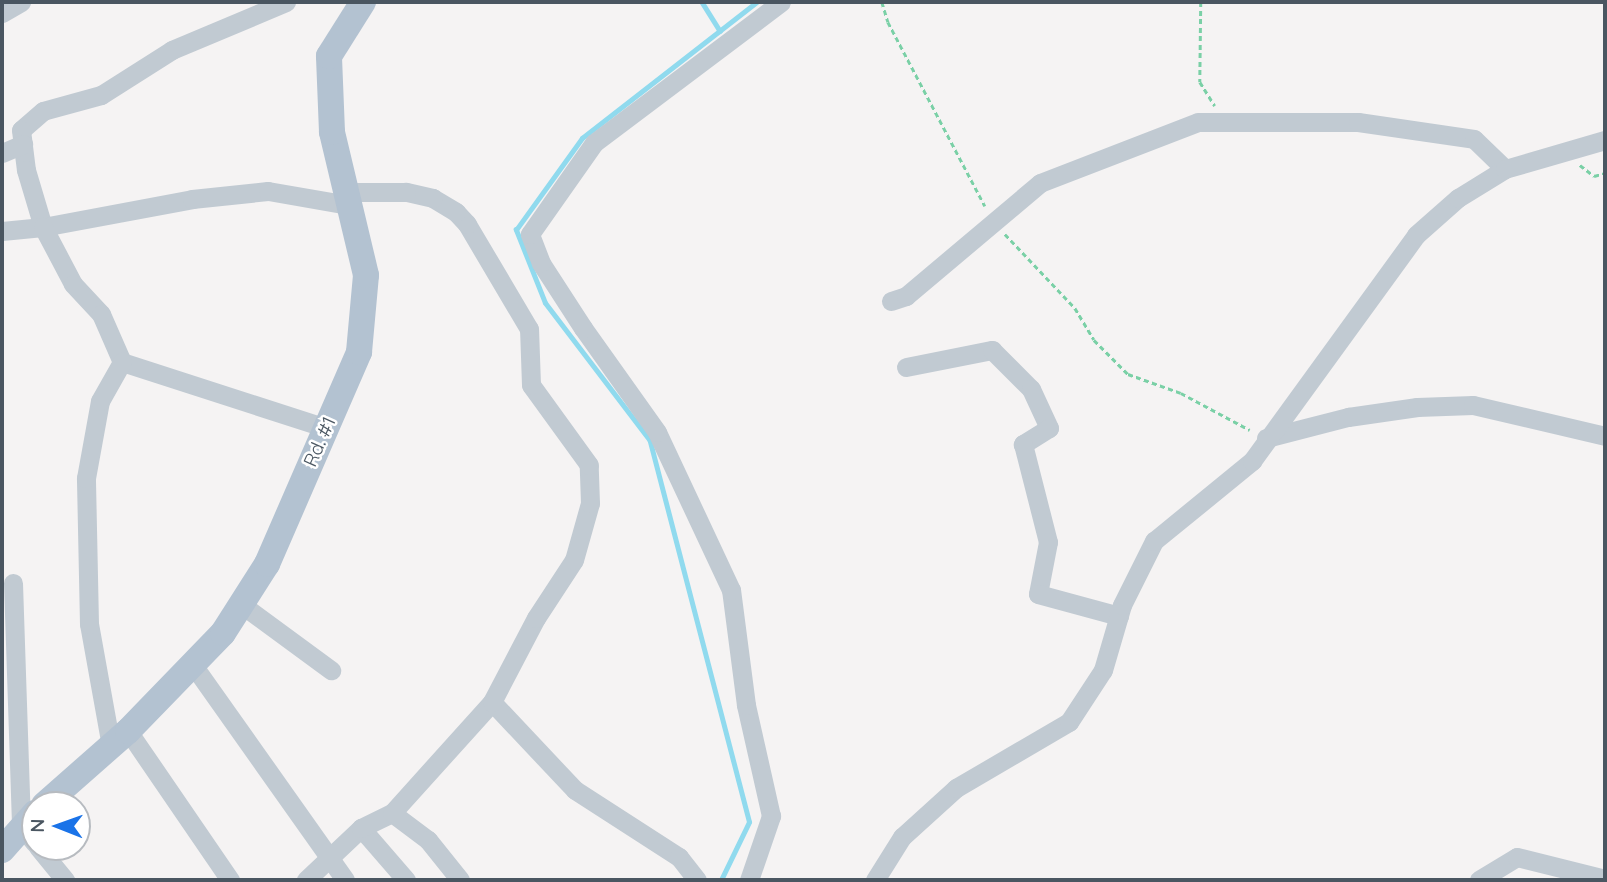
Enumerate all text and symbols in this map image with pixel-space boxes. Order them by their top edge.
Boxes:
street label: Rd. #1 [299,414,341,470]
north arrow [21,791,91,861]
text: N [25,818,49,833]

